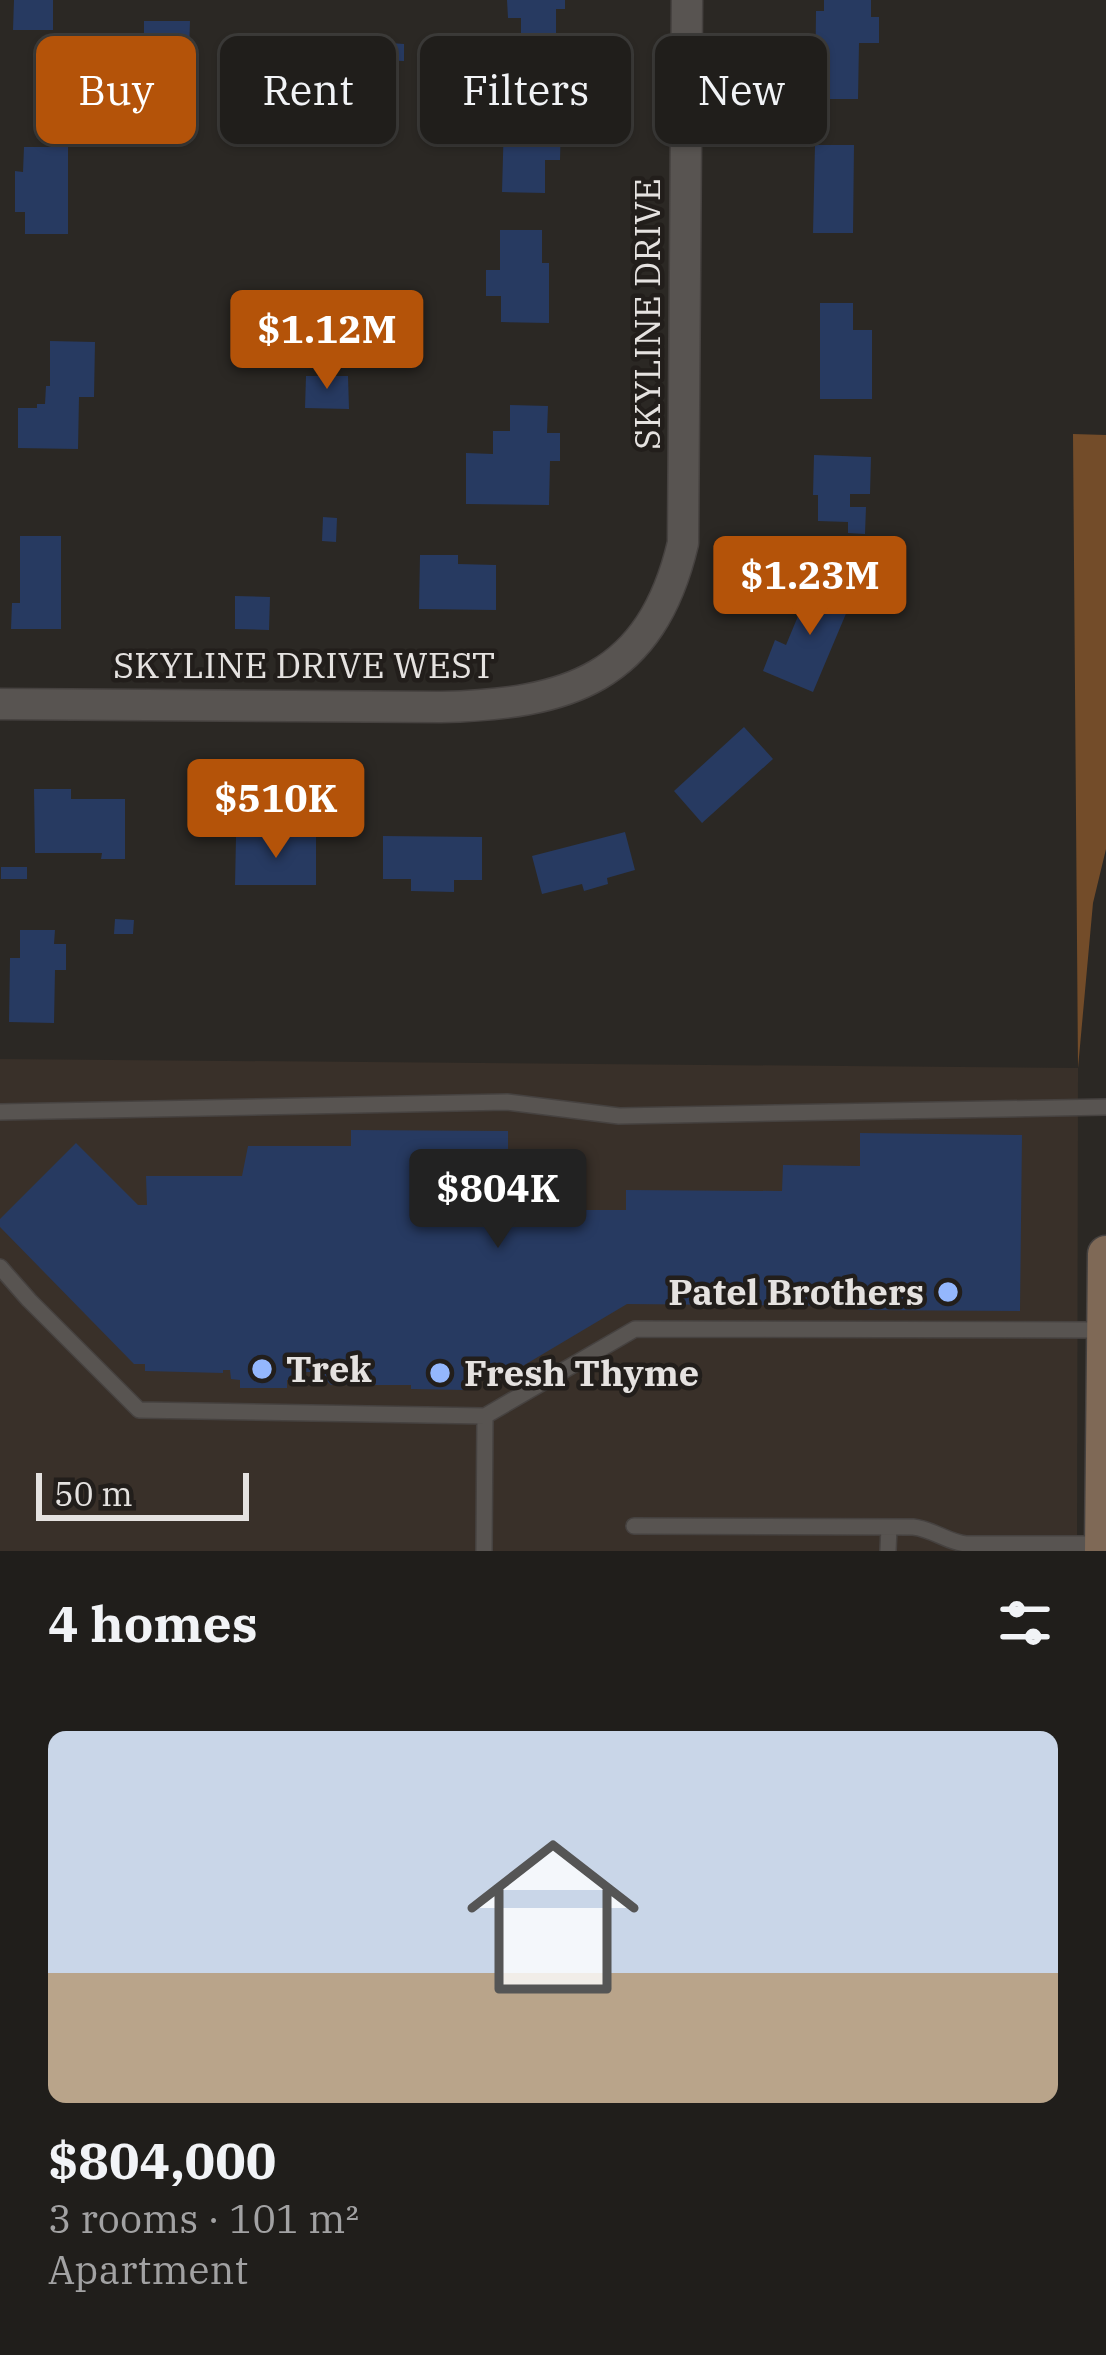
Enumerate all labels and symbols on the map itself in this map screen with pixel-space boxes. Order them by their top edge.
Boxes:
street label: SKYLINE DRIVE [623,178,670,450]
pin: $1.12M [229,290,425,392]
pin: $1.23M [712,536,908,638]
street label: SKYLINE DRIVE WEST [113,641,495,688]
pin: $510K [192,759,360,861]
pin: $804K [414,1149,582,1251]
place label: Patel Brothers [668,1268,924,1315]
marker: Patel Brothers [935,1279,961,1305]
place label: Trek [286,1345,372,1392]
place label: Fresh Thyme [464,1349,699,1396]
marker: Trek [249,1356,275,1382]
marker: Fresh Thyme [427,1360,453,1386]
scale bar [36,1467,249,1520]

